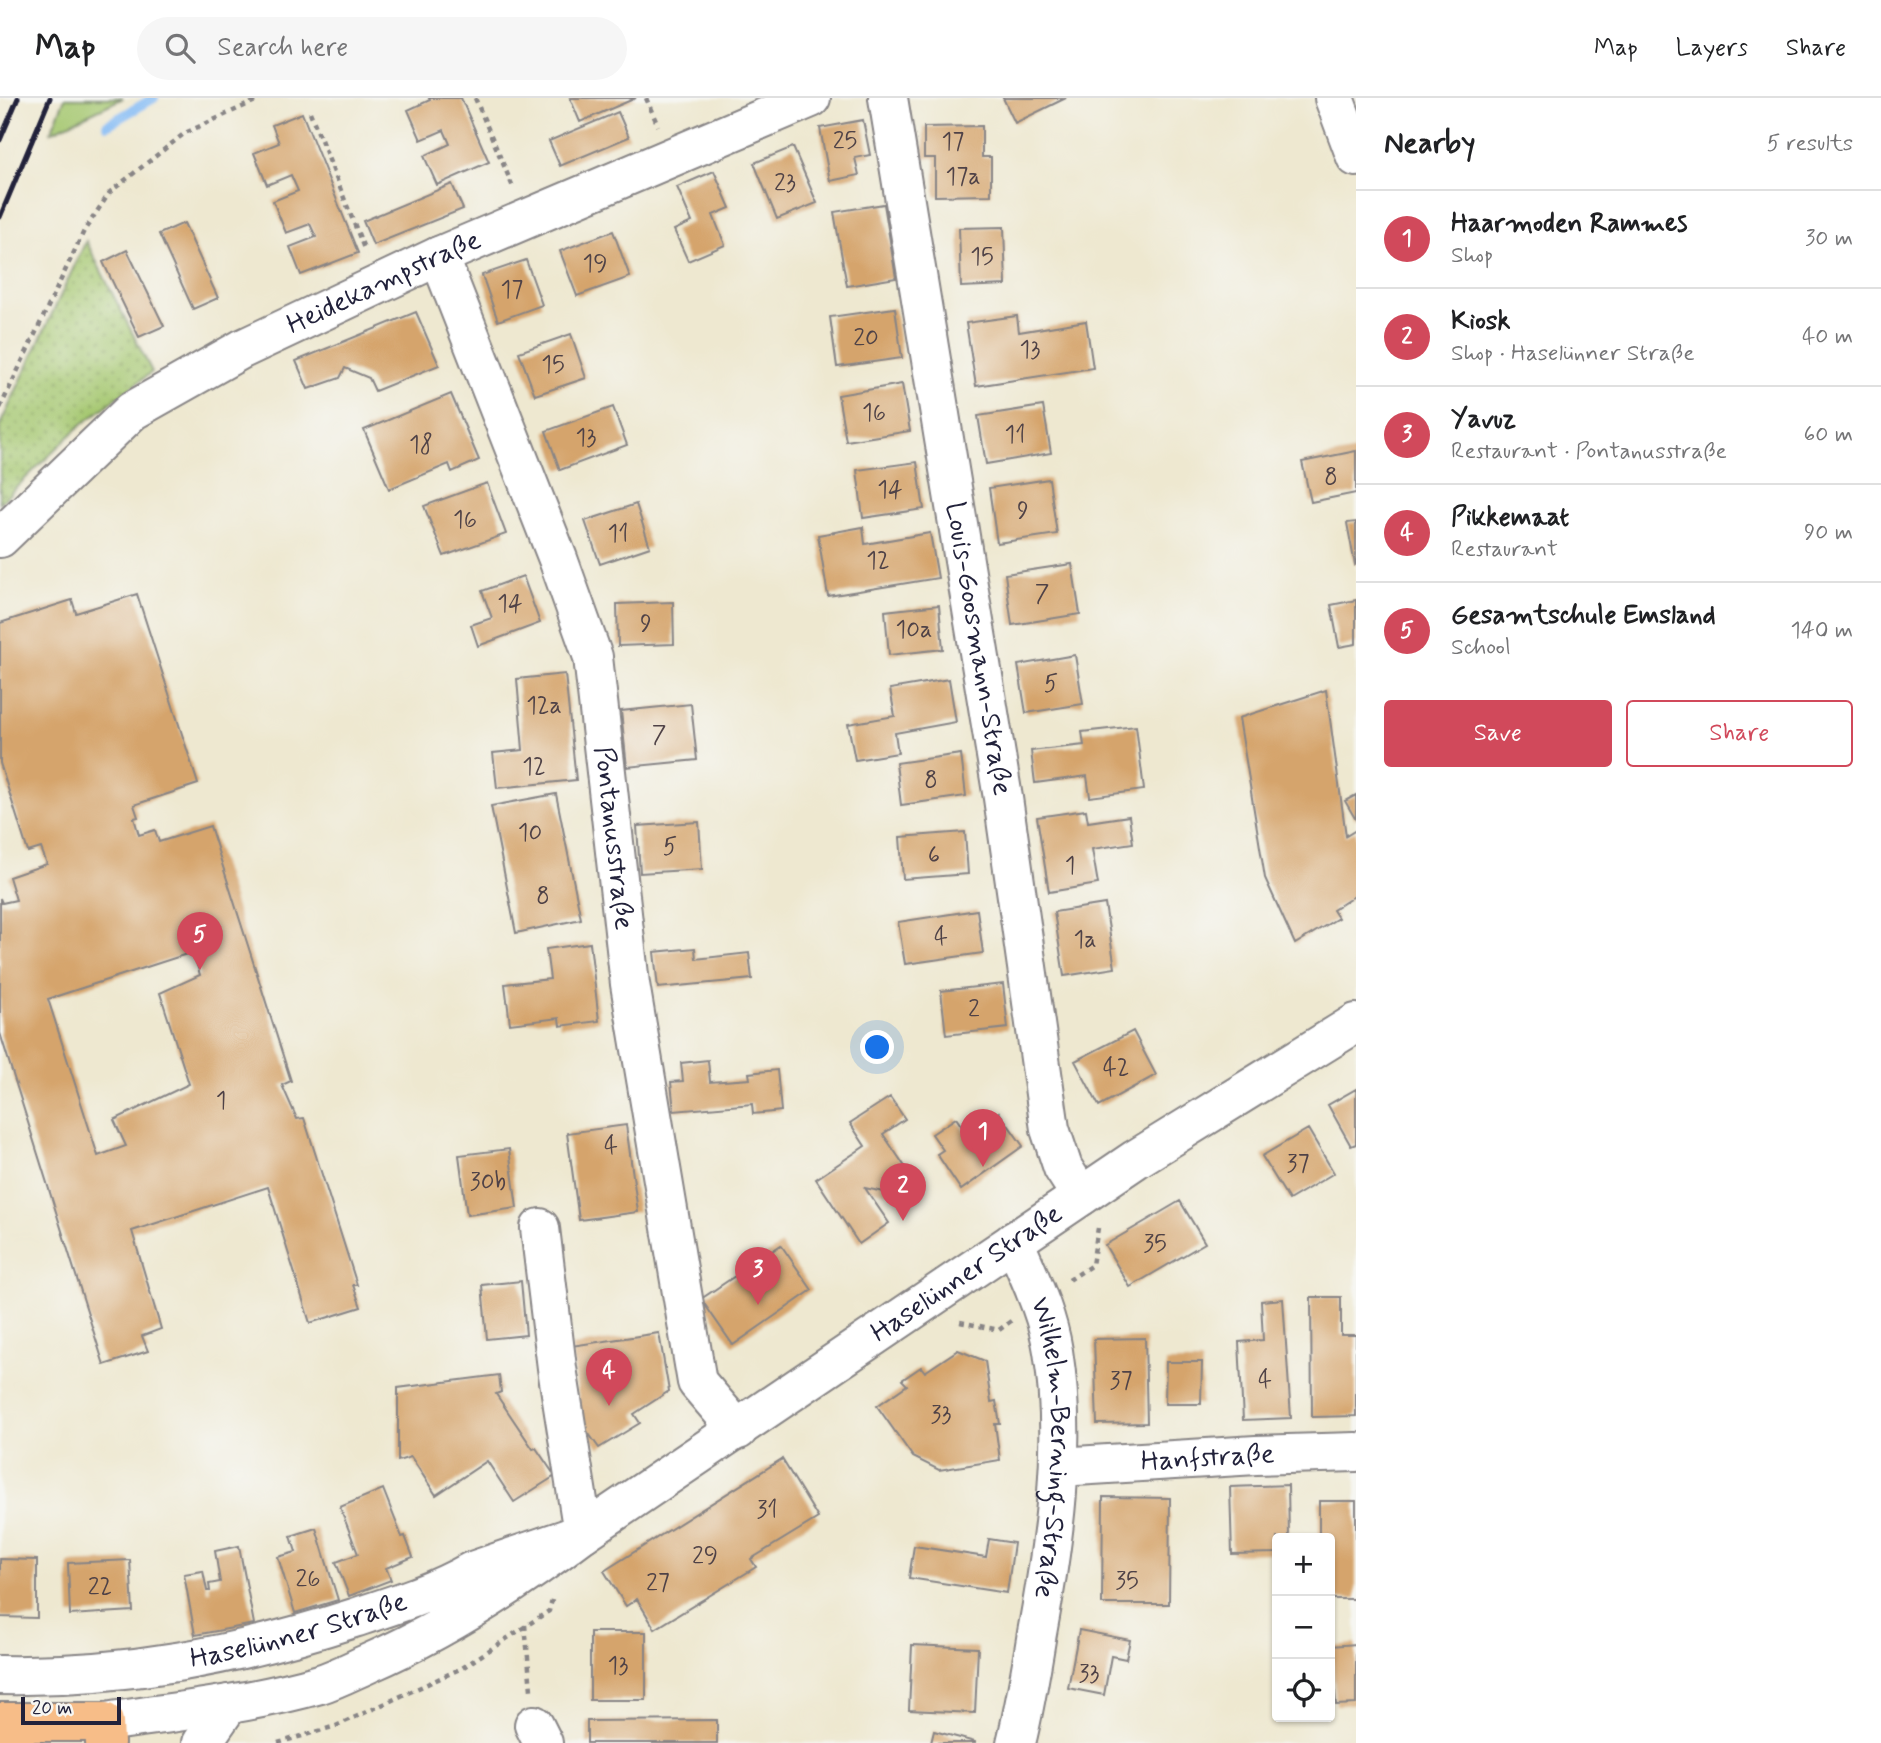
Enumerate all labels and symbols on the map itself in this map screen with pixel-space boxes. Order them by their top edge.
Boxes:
house number: 25 [833,126,857,157]
house number: 17 [942,127,964,158]
house number: 17a [945,162,981,193]
house number: 23 [774,168,796,199]
street label: Heidekampstraße [281,222,487,344]
house number: 15 [970,242,994,273]
house number: 19 [582,249,608,280]
house number: 17 [501,275,523,306]
house number: 20 [853,323,879,354]
house number: 13 [1020,335,1040,366]
house number: 15 [541,350,565,381]
house number: 16 [862,398,886,429]
house number: 11 [1004,420,1026,451]
house number: 13 [576,423,596,454]
house number: 18 [409,430,433,461]
house number: 8 [1324,462,1338,493]
house number: 14 [877,475,903,506]
house number: 9 [1017,496,1029,527]
street label: Louis-Goosmann-Straße [936,499,1021,798]
house number: 16 [453,505,477,536]
house number: 11 [607,519,629,550]
house number: 12 [866,546,890,577]
house number: 7 [1035,579,1049,610]
house number: 14 [497,589,523,620]
house number: 9 [640,609,652,640]
house number: 10a [896,615,932,646]
house number: 5 [1044,669,1058,700]
house number: 12a [526,691,562,722]
house number: 7 [652,720,666,751]
street label: Pontanusstraße [585,745,642,932]
house number: 12 [522,752,546,783]
house number: 8 [924,765,938,796]
house number: 10 [518,818,542,849]
house number: 5 [663,832,677,863]
house number: 6 [928,840,940,871]
house number: 1 [1065,851,1075,882]
house number: 8 [536,881,550,912]
pin: 5 [177,912,223,970]
house number: 4 [934,922,948,953]
house number: 1a [1073,925,1097,956]
house number: 2 [968,994,980,1025]
your location [860,1030,894,1064]
house number: 42 [1103,1053,1129,1084]
house number: 1 [216,1086,226,1117]
pin: 1 [960,1109,1006,1167]
house number: 4 [604,1131,618,1162]
house number: 37 [1287,1149,1309,1180]
pin: 2 [880,1163,926,1221]
house number: 30b [470,1167,506,1198]
street label: Haselünner Straße [864,1196,1070,1351]
house number: 35 [1143,1229,1167,1260]
pin: 3 [735,1247,781,1305]
street label: Wilhelm-Berning-Straße [1021,1292,1078,1601]
pin: 4 [586,1348,632,1406]
house number: 4 [1258,1365,1272,1396]
house number: 37 [1110,1366,1132,1397]
house number: 33 [931,1400,952,1431]
street label: Hanfstraße [1140,1436,1275,1480]
house number: 31 [756,1495,778,1526]
house number: 29 [692,1541,718,1572]
house number: 26 [295,1564,321,1595]
house number: 35 [1115,1566,1139,1597]
house number: 27 [646,1568,670,1599]
house number: 22 [88,1572,112,1603]
street label: Haselünner Straße [187,1583,412,1678]
house number: 13 [608,1651,628,1682]
house number: 33 [1079,1659,1100,1690]
scale bar [21,1694,121,1726]

